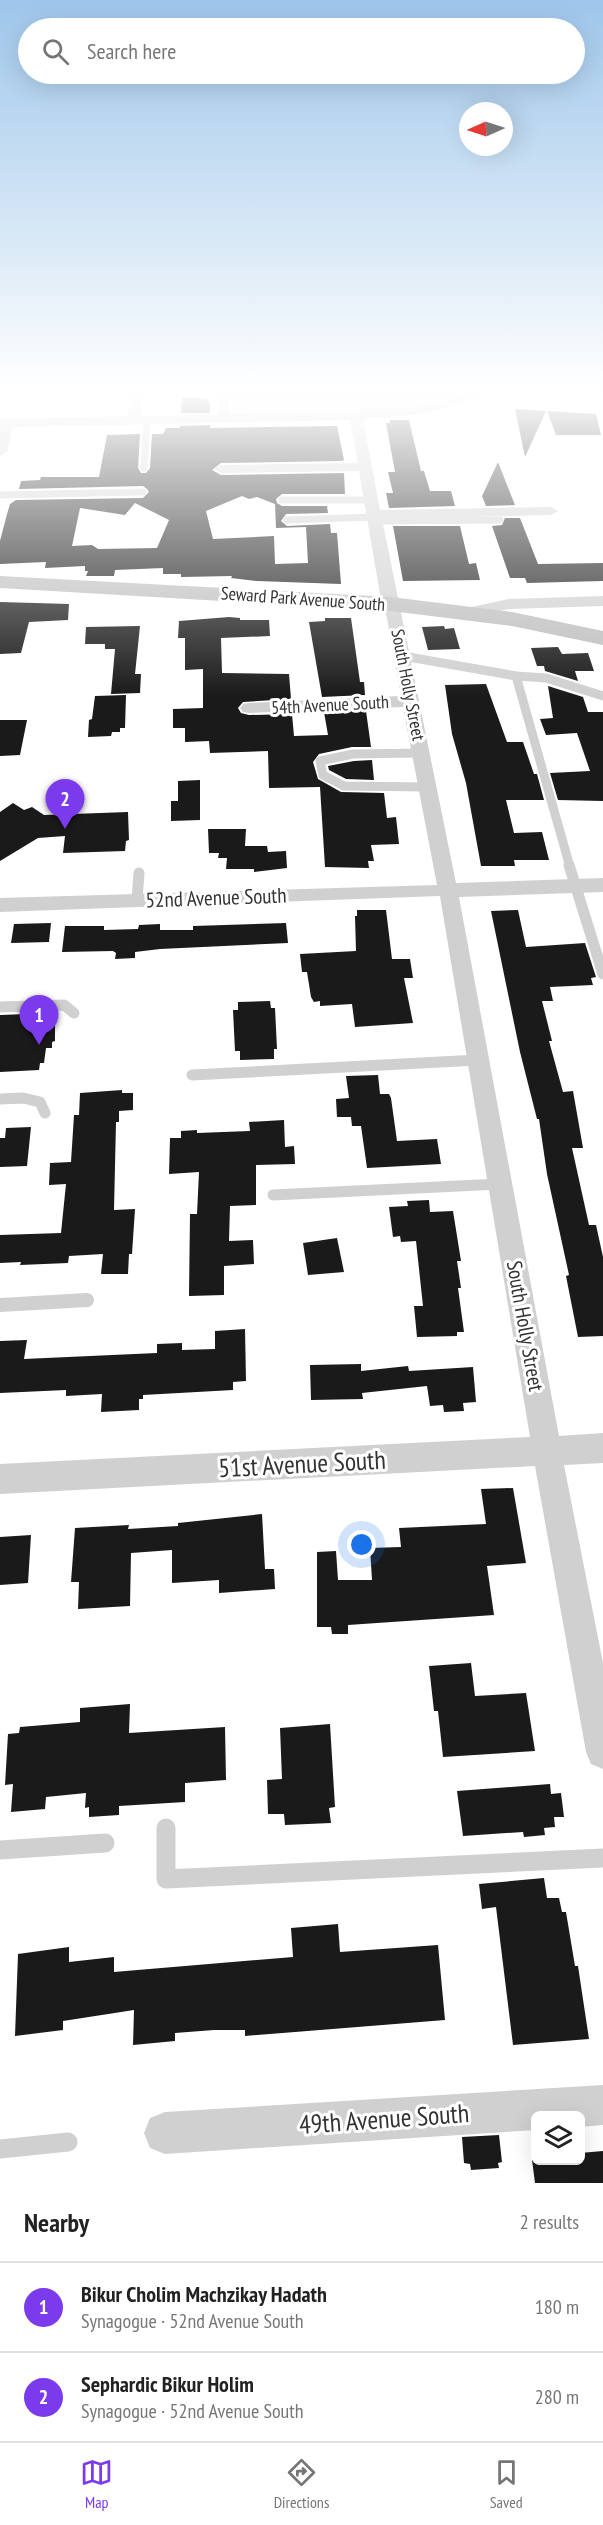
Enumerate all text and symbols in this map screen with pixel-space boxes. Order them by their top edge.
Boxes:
search box [18,18,585,84]
icon: search [39,35,72,68]
text: Search here [87,37,176,65]
north arrow [459,102,513,156]
street label: Seward Park Avenue South [220,581,386,616]
street label: South Holly Street [386,627,431,743]
street label: 54th Avenue South [270,690,389,719]
pin: 2 [46,780,84,829]
street label: 52nd Avenue South [145,882,287,913]
pin: 1 [20,996,58,1045]
street label: South Holly Street [501,1259,550,1393]
street label: 51st Avenue South [217,1443,387,1484]
your location [347,1530,376,1559]
street label: 49th Avenue South [298,2096,470,2141]
map controls [531,2111,585,2165]
button: layers [531,2111,585,2165]
text: Nearby [24,2206,89,2239]
text: 2 results [520,2209,579,2235]
text: Bikur Cholim Machzikay Hadath [81,2280,327,2308]
text: 1 [39,2294,48,2320]
text: 180 m [535,2294,579,2320]
text: Synagogue · 52nd Avenue South [81,2308,304,2334]
text: Sephardic Bikur Holim [81,2370,254,2398]
text: 2 [39,2384,48,2410]
text: 280 m [535,2384,579,2410]
text: Synagogue · 52nd Avenue South [81,2398,304,2424]
tab: Map [80,2456,113,2512]
tab: Directions [274,2456,329,2512]
tab: Saved [490,2456,523,2512]

